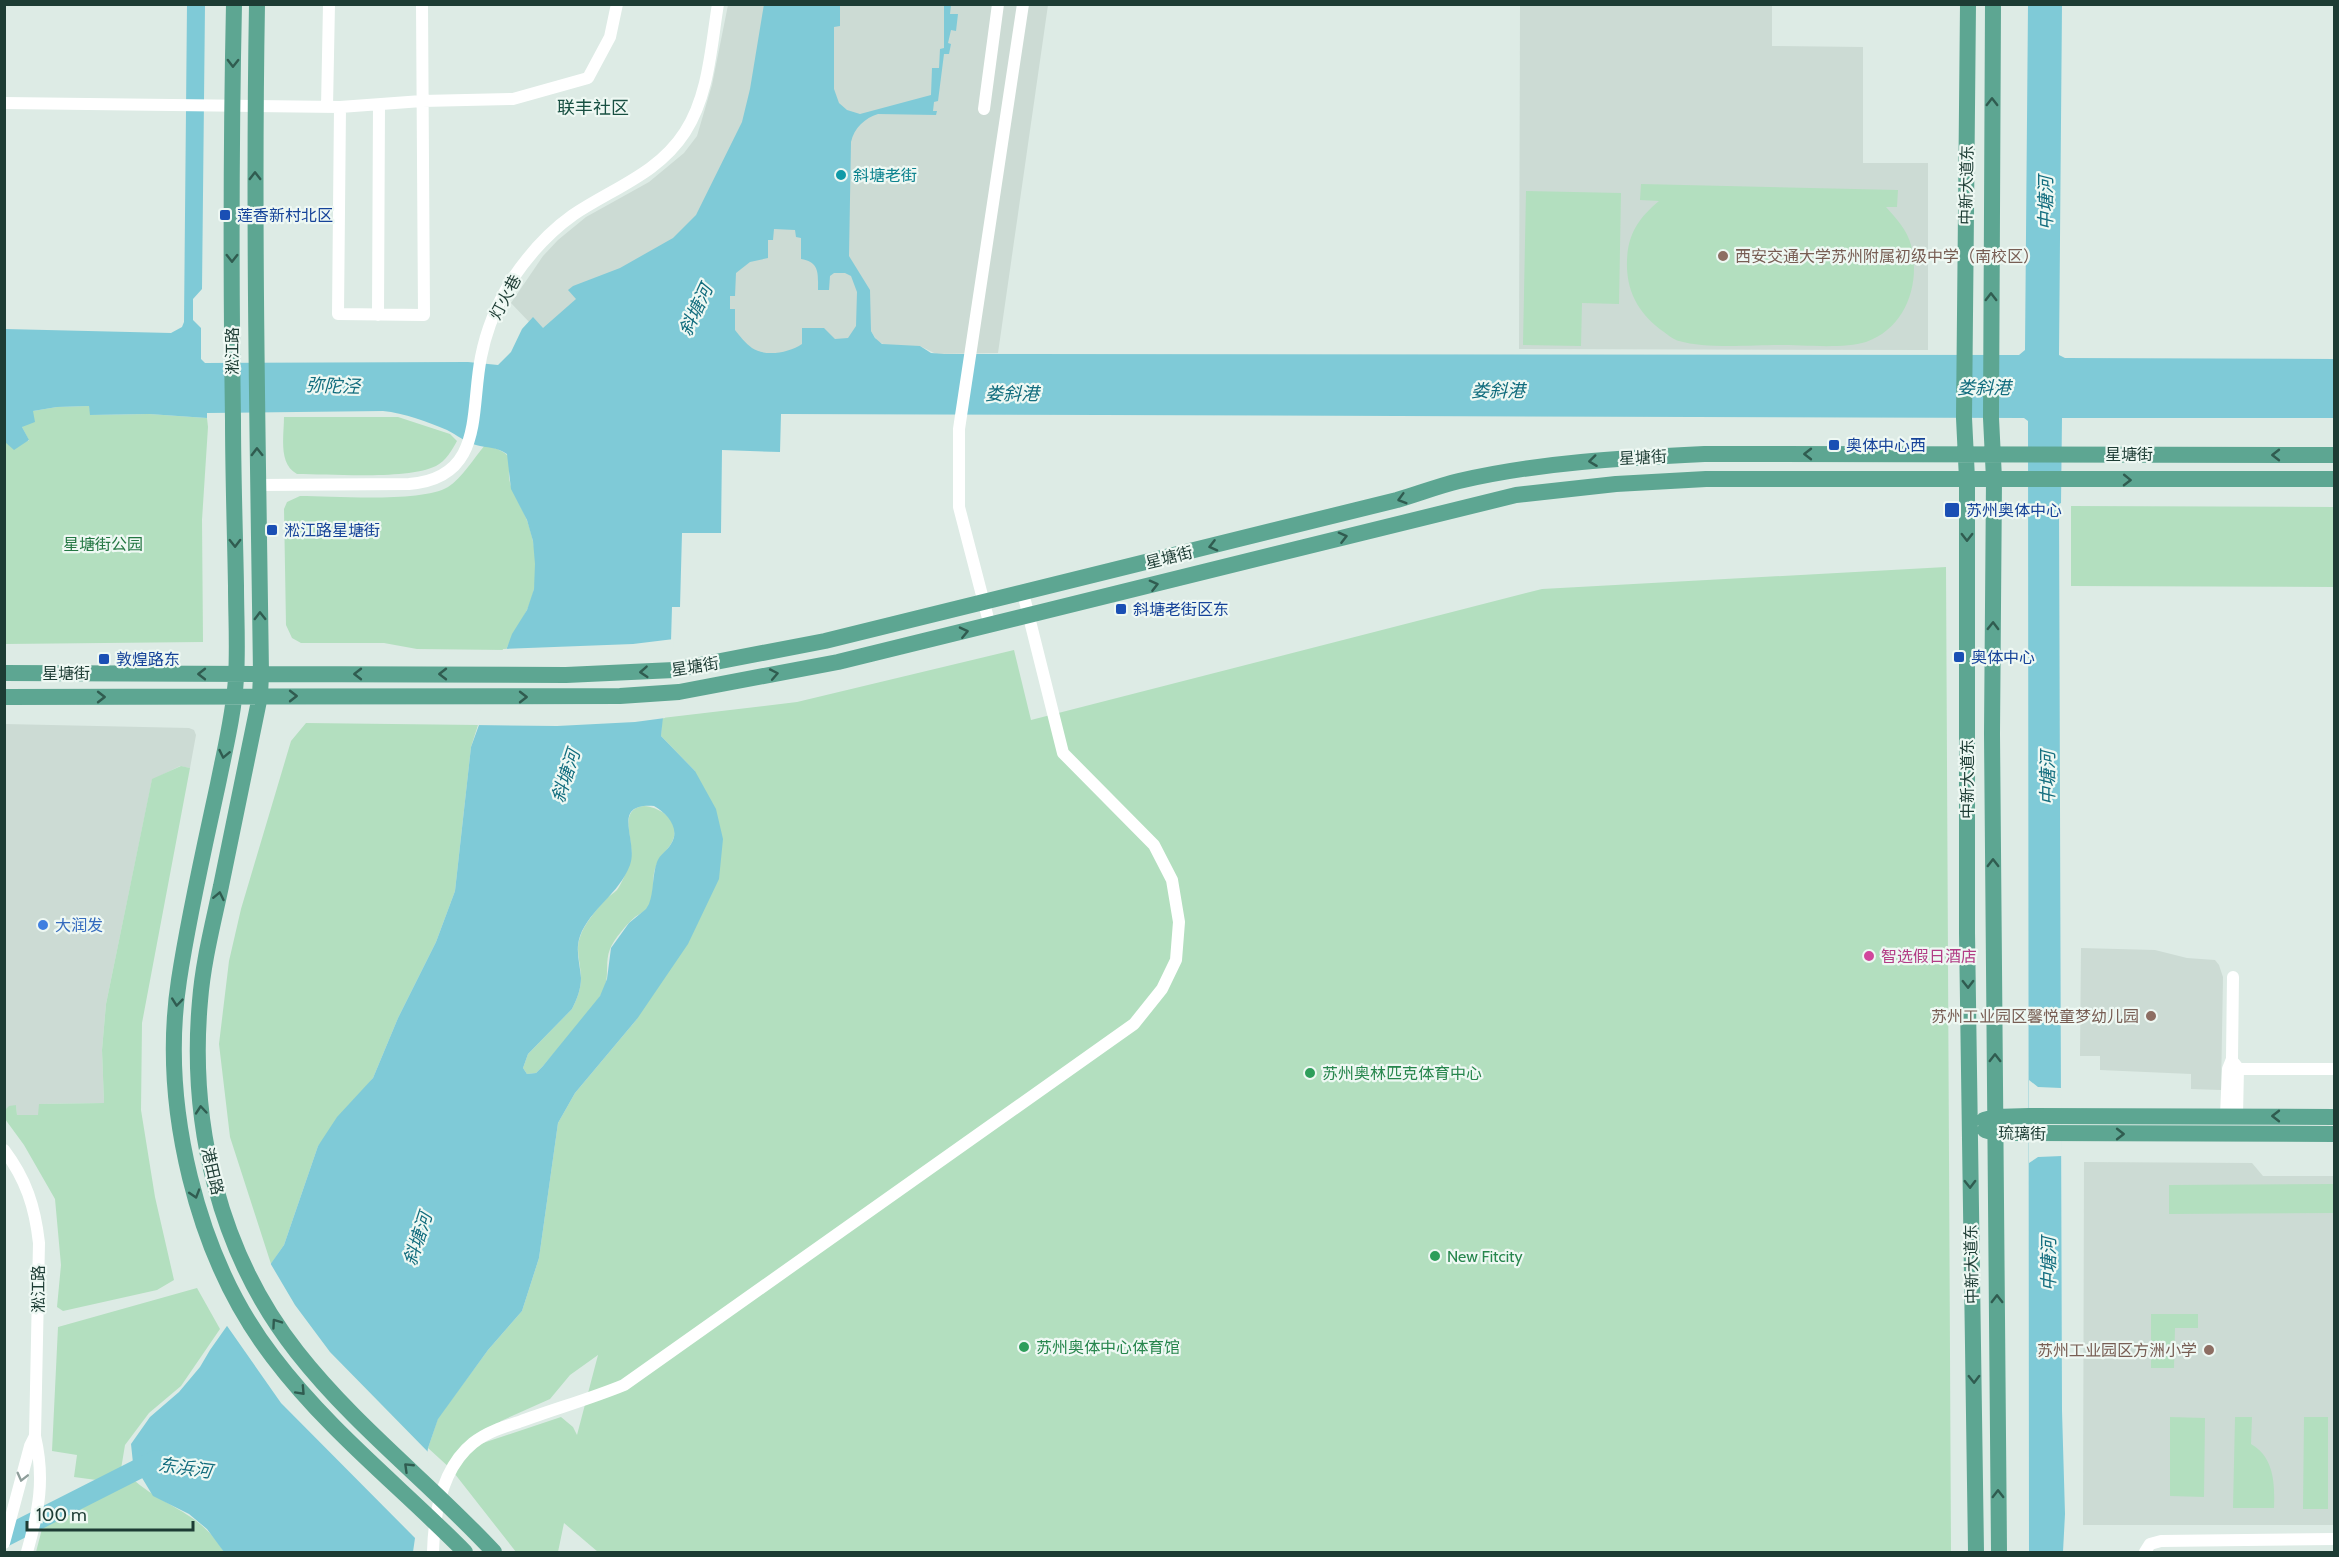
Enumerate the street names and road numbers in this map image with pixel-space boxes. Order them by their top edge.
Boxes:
street label: 中新大道东 [1956,145,1977,225]
street label: 灯火巷 [486,272,525,323]
street label: 淞江路 [223,327,242,375]
street label: 星塘街 [2105,445,2153,464]
street label: 星塘街 [1619,447,1667,468]
street label: 星塘街 [1144,542,1195,573]
street label: 星塘街 [670,653,720,680]
street label: 星塘街 [42,664,90,683]
street label: 中新大道东 [1958,739,1977,819]
street label: 琉璃街 [1998,1124,2046,1143]
street label: 港田路 [198,1146,227,1197]
street label: 中新大道东 [1961,1224,1982,1304]
street label: 淞江路 [29,1265,48,1313]

